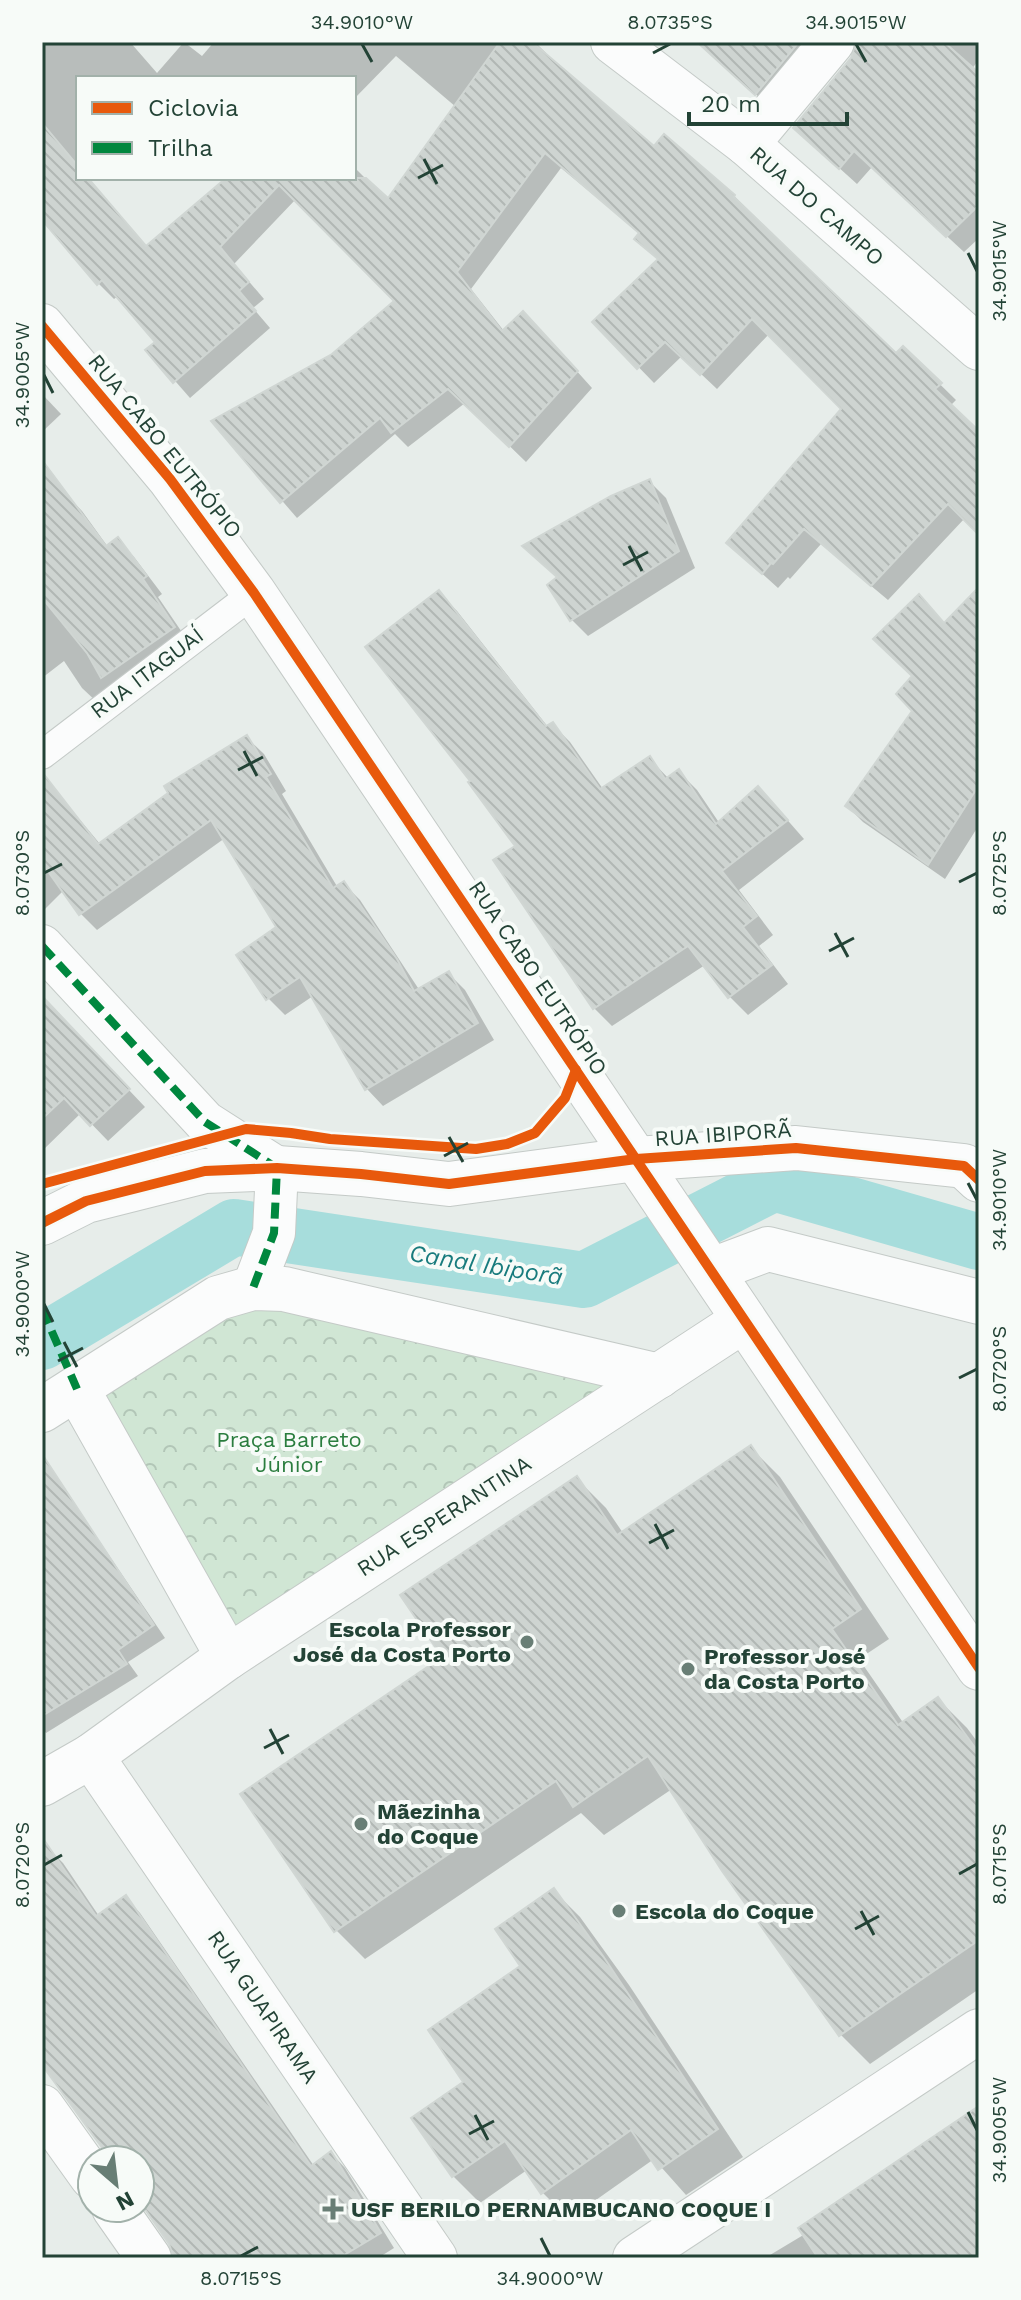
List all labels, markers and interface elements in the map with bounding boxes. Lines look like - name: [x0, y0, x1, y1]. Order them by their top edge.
- text: 34.9010°W: [311, 10, 413, 34]
- text: 8.0735°S: [627, 10, 713, 34]
- text: 34.9015°W: [805, 10, 907, 34]
- legend: [76, 76, 356, 180]
- scale bar: [689, 76, 847, 126]
- text: 20 m: [701, 90, 761, 118]
- text: Ciclovia: [148, 94, 238, 122]
- text: Trilha: [148, 134, 213, 162]
- street label: RUA DO CAMPO: [745, 141, 889, 271]
- text: 34.9015°W: [987, 220, 1011, 322]
- text: 34.9005°W: [10, 322, 34, 428]
- street label: RUA CABO EUTRÓPIO: [83, 349, 247, 543]
- street label: RUA ITAGUAÍ: [86, 622, 208, 724]
- text: 8.0730°S: [10, 830, 34, 916]
- text: 8.0725°S: [987, 830, 1011, 916]
- street label: RUA CABO EUTRÓPIO: [464, 876, 612, 1080]
- street label: RUA IBIPORÃ: [654, 1117, 792, 1151]
- text: 34.9010°W: [987, 1149, 1011, 1251]
- water label: Canal Ibiporã: [407, 1239, 565, 1291]
- text: 34.9000°W: [10, 1250, 34, 1358]
- text: 8.0720°S: [987, 1326, 1011, 1412]
- park label: Praça Barreto Júnior: [216, 1427, 362, 1477]
- street label: RUA ESPERANTINA: [352, 1450, 536, 1582]
- place label: Escola Professor José da Costa Porto: [293, 1617, 512, 1667]
- marker: Escola Professor José da Costa Porto: [518, 1633, 536, 1651]
- place label: Professor José da Costa Porto: [704, 1644, 866, 1694]
- marker: Professor José da Costa Porto: [679, 1660, 697, 1678]
- place label: Mãezinha do Coque: [377, 1799, 480, 1849]
- marker: Mãezinha do Coque: [352, 1815, 370, 1833]
- text: 8.0720°S: [10, 1822, 34, 1908]
- text: 8.0715°S: [987, 1823, 1011, 1905]
- place label: Escola do Coque: [635, 1899, 814, 1924]
- marker: Escola do Coque: [610, 1902, 628, 1920]
- street label: RUA GUAPIRAMA: [203, 1926, 323, 2088]
- text: 34.9005°W: [987, 2077, 1011, 2183]
- north arrow: [76, 2144, 156, 2224]
- text: N: [112, 2186, 138, 2216]
- place label: USF BERILO PERNAMBUCANO COQUE I: [351, 2197, 771, 2222]
- marker: USF BERILO PERNAMBUCANO COQUE I: [322, 2198, 344, 2220]
- text: 8.0715°S: [200, 2266, 282, 2290]
- text: 34.9000°W: [496, 2266, 604, 2290]

